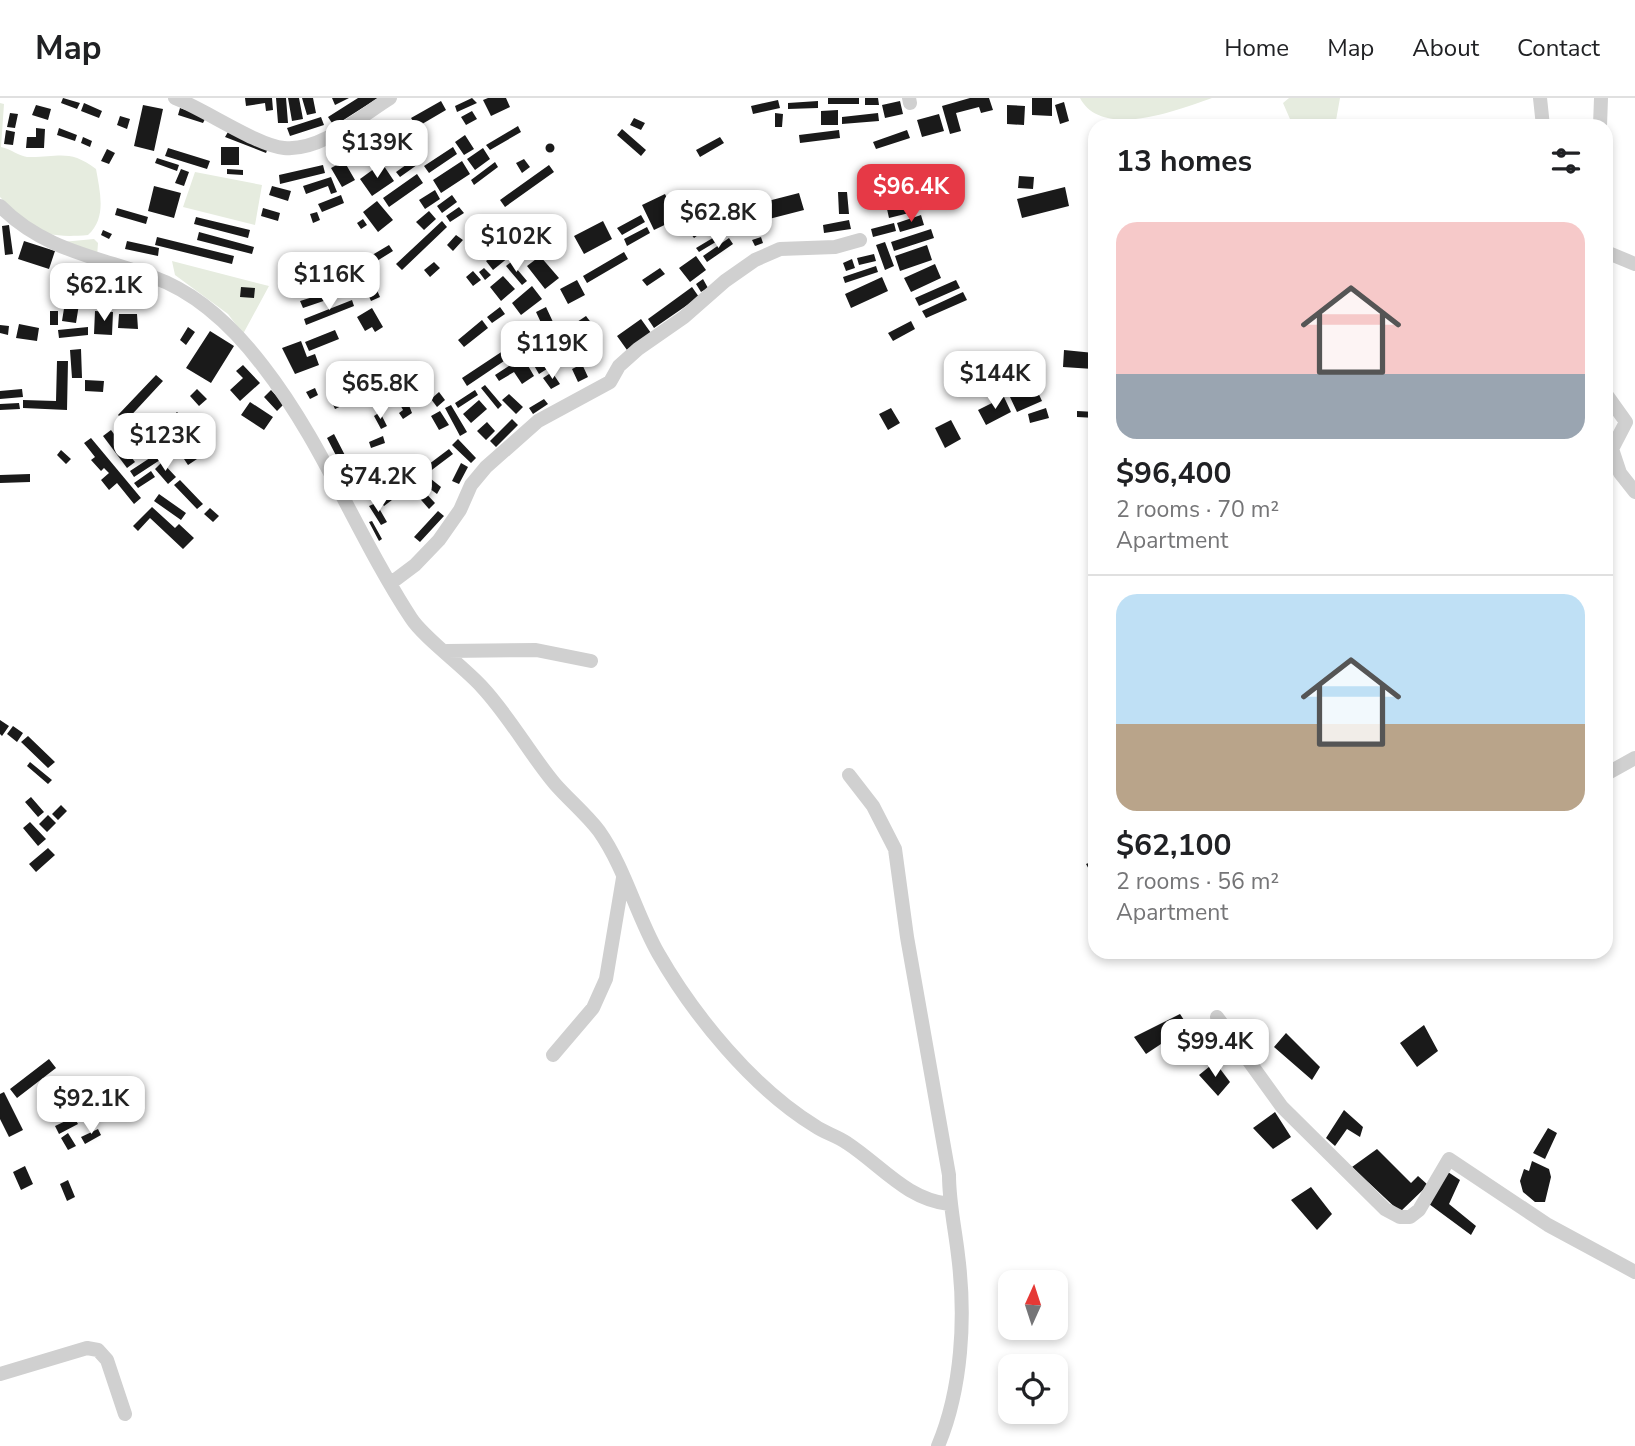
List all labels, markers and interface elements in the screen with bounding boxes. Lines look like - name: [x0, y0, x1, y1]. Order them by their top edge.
- text: Map: [35, 26, 102, 71]
- text: Home: [1224, 32, 1289, 64]
- text: Map: [1327, 32, 1374, 64]
- text: About: [1412, 32, 1479, 64]
- text: Contact: [1517, 32, 1600, 64]
- pin: $139K: [328, 120, 426, 180]
- text: $139K: [342, 127, 412, 158]
- text: 13 homes: [1116, 141, 1252, 182]
- icon: filters: [1547, 142, 1585, 180]
- pin: $96.4K: [854, 164, 968, 224]
- text: $96.4K: [873, 171, 949, 202]
- pin: $62.8K: [661, 190, 775, 250]
- text: $62.8K: [680, 197, 756, 228]
- pin: $102K: [467, 214, 565, 274]
- text: $102K: [481, 221, 551, 252]
- pin: $116K: [280, 252, 378, 312]
- text: $116K: [294, 259, 364, 290]
- pin: $62.1K: [47, 264, 161, 323]
- icon: home: [1288, 267, 1414, 393]
- text: $62.1K: [66, 270, 142, 301]
- pin: $119K: [503, 322, 601, 381]
- text: $119K: [517, 328, 587, 359]
- pin: $144K: [946, 352, 1044, 411]
- text: $144K: [960, 358, 1030, 389]
- pin: $65.8K: [323, 362, 437, 421]
- text: $65.8K: [342, 368, 418, 399]
- pin: $123K: [116, 414, 214, 473]
- text: $123K: [130, 420, 200, 451]
- text: $96,400: [1116, 453, 1231, 494]
- pin: $74.2K: [321, 454, 435, 514]
- text: $74.2K: [340, 461, 416, 492]
- text: 2 rooms · 70 m²: [1116, 494, 1279, 525]
- text: Apartment: [1116, 525, 1228, 556]
- icon: home: [1288, 639, 1414, 765]
- text: $62,100: [1116, 825, 1231, 866]
- text: 2 rooms · 56 m²: [1116, 866, 1279, 897]
- text: Apartment: [1116, 897, 1228, 928]
- pin: $99.4K: [1158, 1020, 1272, 1079]
- text: $99.4K: [1177, 1026, 1253, 1057]
- pin: $92.1K: [34, 1076, 148, 1136]
- text: $92.1K: [53, 1083, 129, 1114]
- north arrow: [998, 1270, 1068, 1340]
- map controls: [998, 1270, 1068, 1424]
- button: locate: [998, 1354, 1068, 1424]

